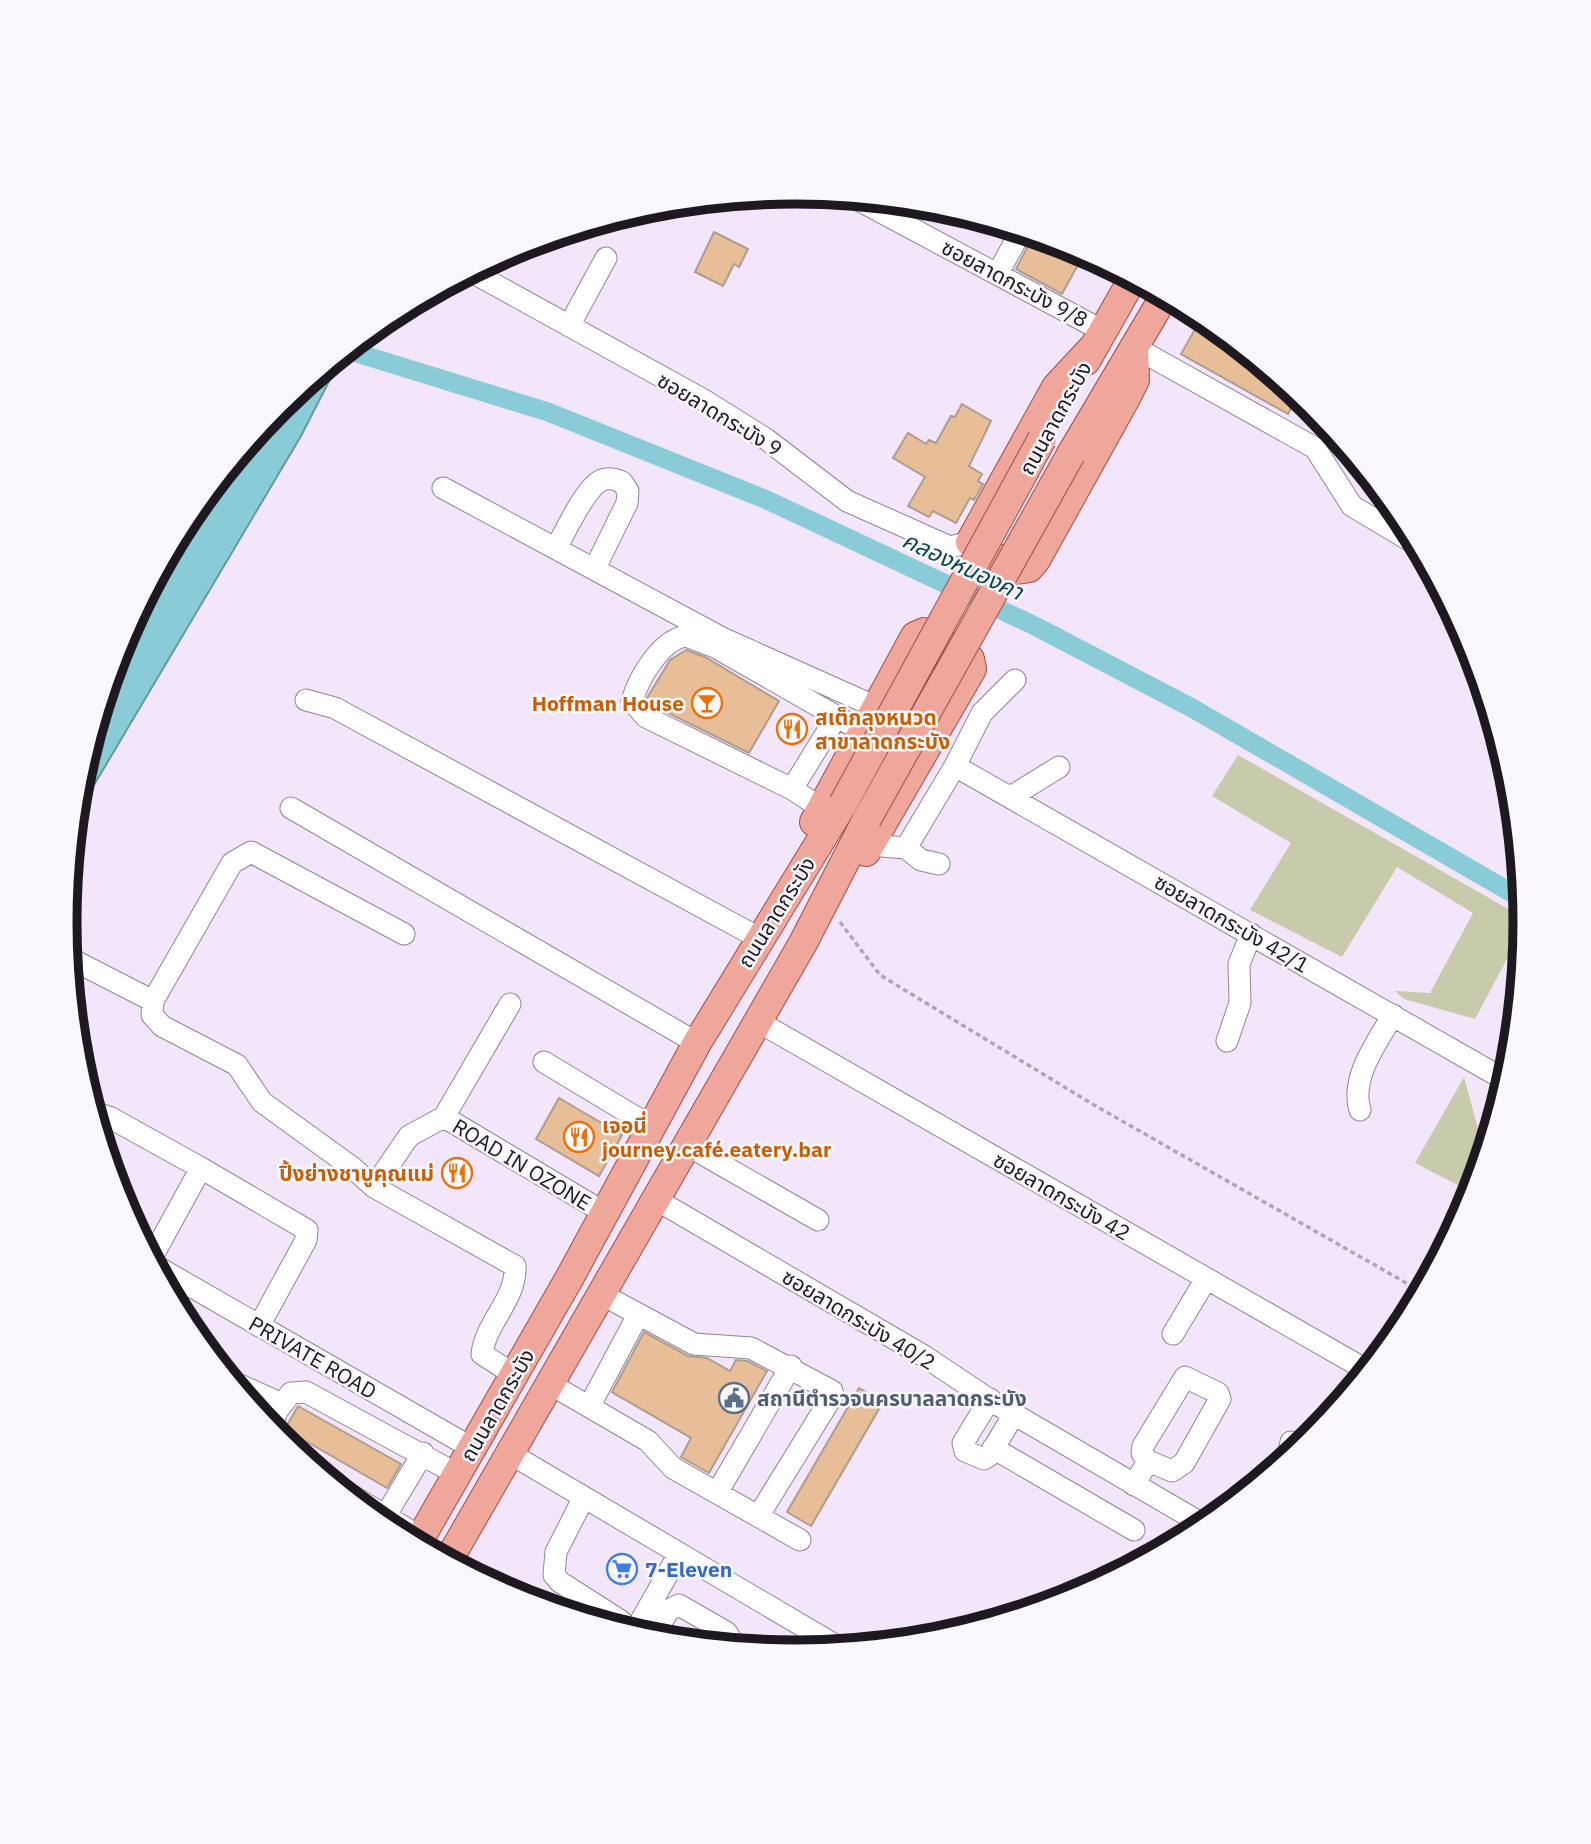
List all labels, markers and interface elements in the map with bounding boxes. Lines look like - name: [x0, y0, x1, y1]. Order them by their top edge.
- street label: ซอยลาดกระบัง 9/8: [937, 233, 1093, 333]
- street label: ถนนลาดกระบัง: [1012, 356, 1098, 480]
- street label: ซอยลาดกระบัง 9: [652, 366, 788, 462]
- water label: คลองหนองคา: [898, 524, 1029, 607]
- bar icon: Hoffman House: [690, 686, 724, 720]
- place label: Hoffman House: [532, 689, 684, 717]
- place label: สเต็กลุงหนวด สาขาลาดกระบัง: [815, 703, 950, 755]
- restaurant icon: สเต็กลุงหนวด สาขาลาดกระบัง: [775, 712, 809, 746]
- street label: ถนนลาดกระบัง: [731, 851, 821, 973]
- street label: ซอยลาดกระบัง 42/1: [1149, 867, 1315, 979]
- place label: เจอนี่ journey.café.eatery.bar: [601, 1111, 832, 1163]
- street label: ROAD IN OZONE: [448, 1112, 596, 1216]
- restaurant icon: เจอนี่ journey.café.eatery.bar: [562, 1120, 596, 1154]
- street label: ซอยลาดกระบัง 42: [988, 1145, 1136, 1247]
- restaurant icon: ปิ้งย่างชาบูคุณแม่: [440, 1156, 474, 1190]
- place label: ปิ้งย่างชาบูคุณแม่: [278, 1159, 434, 1187]
- street label: ซอยลาดกระบัง 40/2: [777, 1262, 941, 1376]
- street label: PRIVATE ROAD: [244, 1309, 382, 1405]
- street label: ถนนลาดกระบัง: [453, 1344, 541, 1466]
- public building icon: สถานีตำรวจนครบาลลาดกระบัง: [717, 1381, 751, 1415]
- place label: สถานีตำรวจนครบาลลาดกระบัง: [757, 1384, 1027, 1412]
- supermarket icon: 7-Eleven: [605, 1552, 639, 1586]
- place label: 7-Eleven: [645, 1555, 732, 1583]

